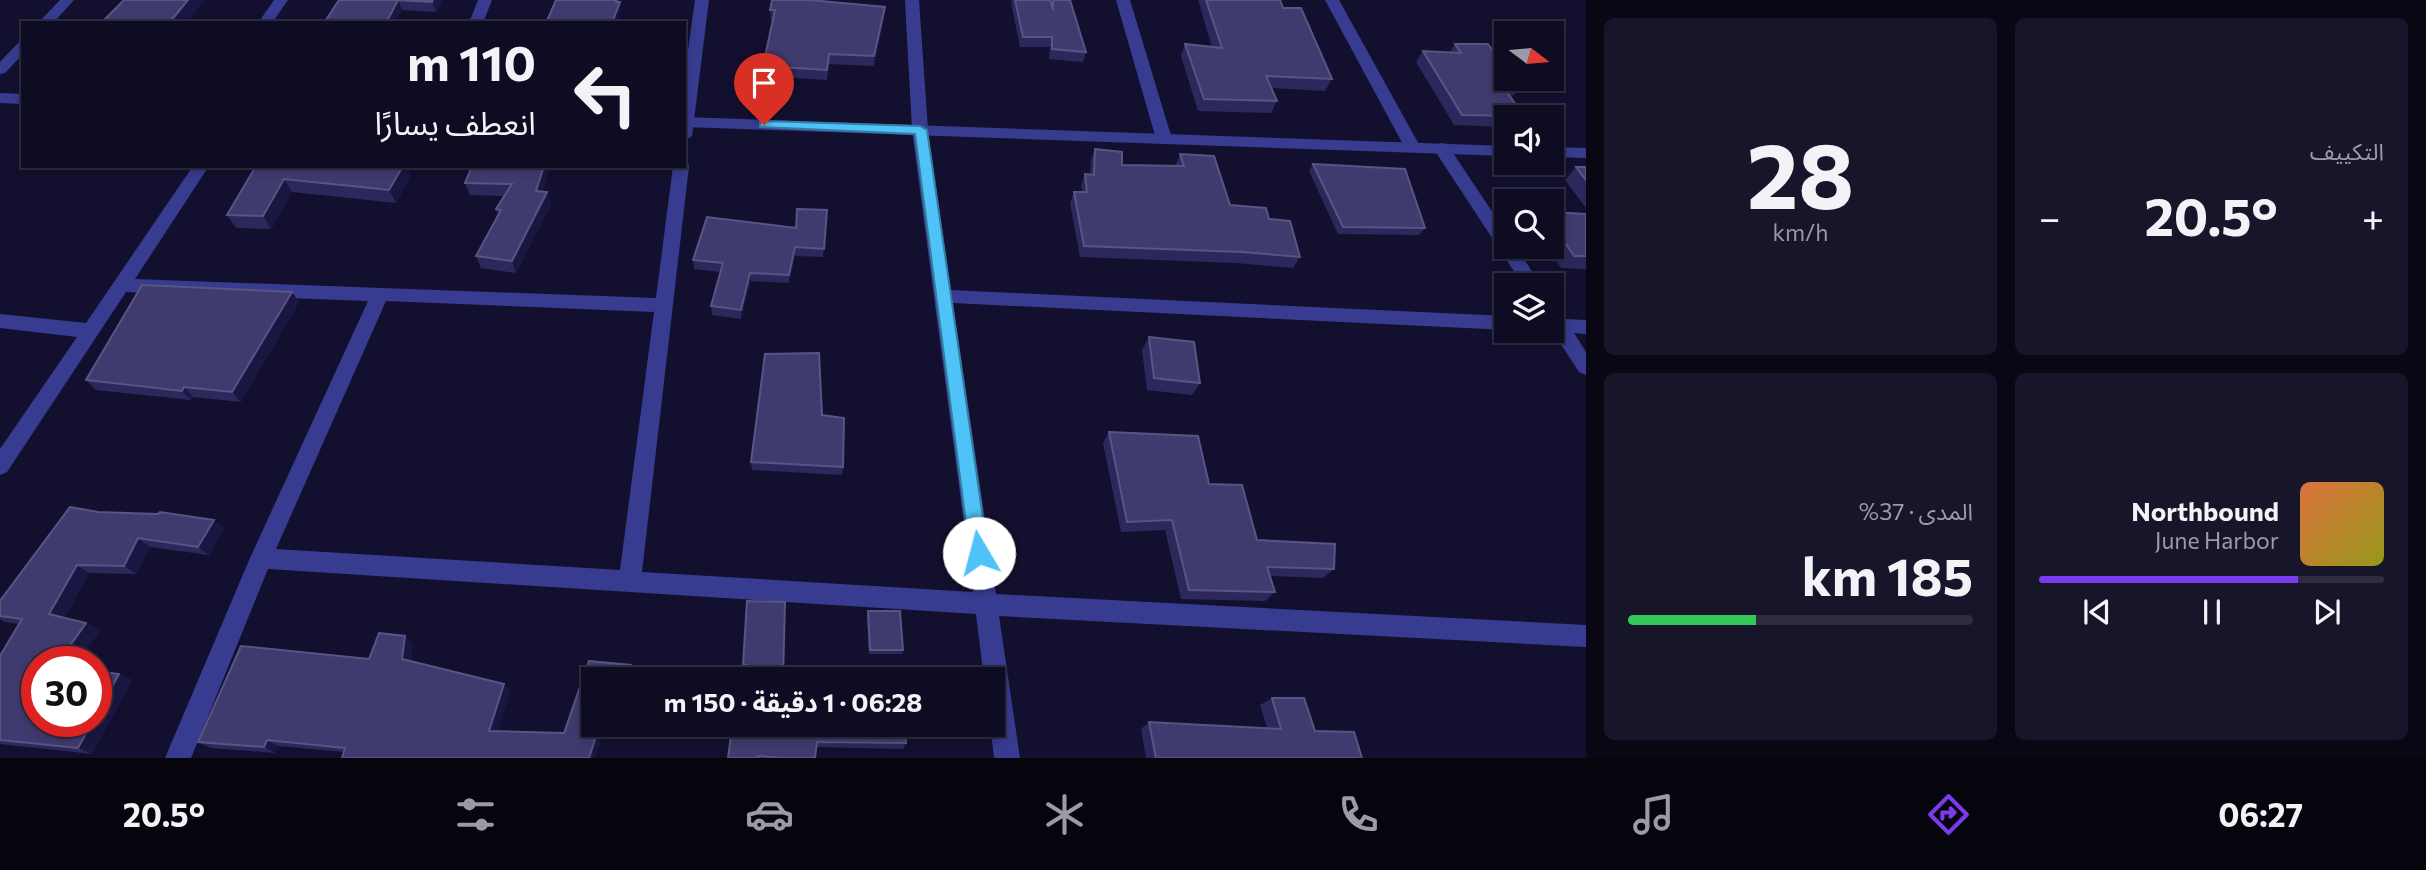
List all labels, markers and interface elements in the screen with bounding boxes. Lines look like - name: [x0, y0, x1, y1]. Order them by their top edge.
- north arrow: [1494, 21, 1564, 91]
- map controls: [1494, 21, 1564, 343]
- text: 110 m: [407, 31, 536, 91]
- icon: left: [560, 49, 651, 140]
- pin: [734, 53, 794, 125]
- icon: arrive: [745, 64, 783, 102]
- text: انعطف يسارًا: [374, 102, 536, 142]
- button: sound: [1494, 105, 1564, 175]
- text: 28: [1747, 116, 1854, 228]
- text: التكييف: [2310, 137, 2384, 165]
- text: 20.5°: [2144, 183, 2278, 247]
- button: search: [1494, 189, 1564, 259]
- text: −: [2039, 193, 2061, 240]
- text: +: [2362, 193, 2384, 240]
- text: km/h: [1773, 218, 1828, 246]
- button: layers: [1494, 273, 1564, 343]
- text: Northbound: [2131, 495, 2279, 526]
- text: المدى · 37%: [1859, 497, 1973, 525]
- position arrow: [942, 516, 1016, 590]
- text: June Harbor: [2155, 526, 2279, 554]
- text: 185 km: [1802, 543, 1973, 607]
- icon: previous: [2078, 593, 2116, 631]
- icon: pause: [2193, 593, 2231, 631]
- icon: next: [2308, 593, 2346, 631]
- speed limit sign: 30: [21, 646, 112, 737]
- text: 06:28 · 1 دقيقة · 150 m: [664, 686, 922, 717]
- icon: filters: [451, 790, 500, 839]
- icon: car: [745, 790, 794, 839]
- icon: climate: [1040, 790, 1089, 839]
- icon: phone: [1334, 790, 1383, 839]
- icon: music: [1629, 790, 1678, 839]
- icon: directions: [1924, 790, 1973, 839]
- text: 20.5°: [123, 794, 205, 834]
- text: 06:27: [2218, 794, 2303, 834]

